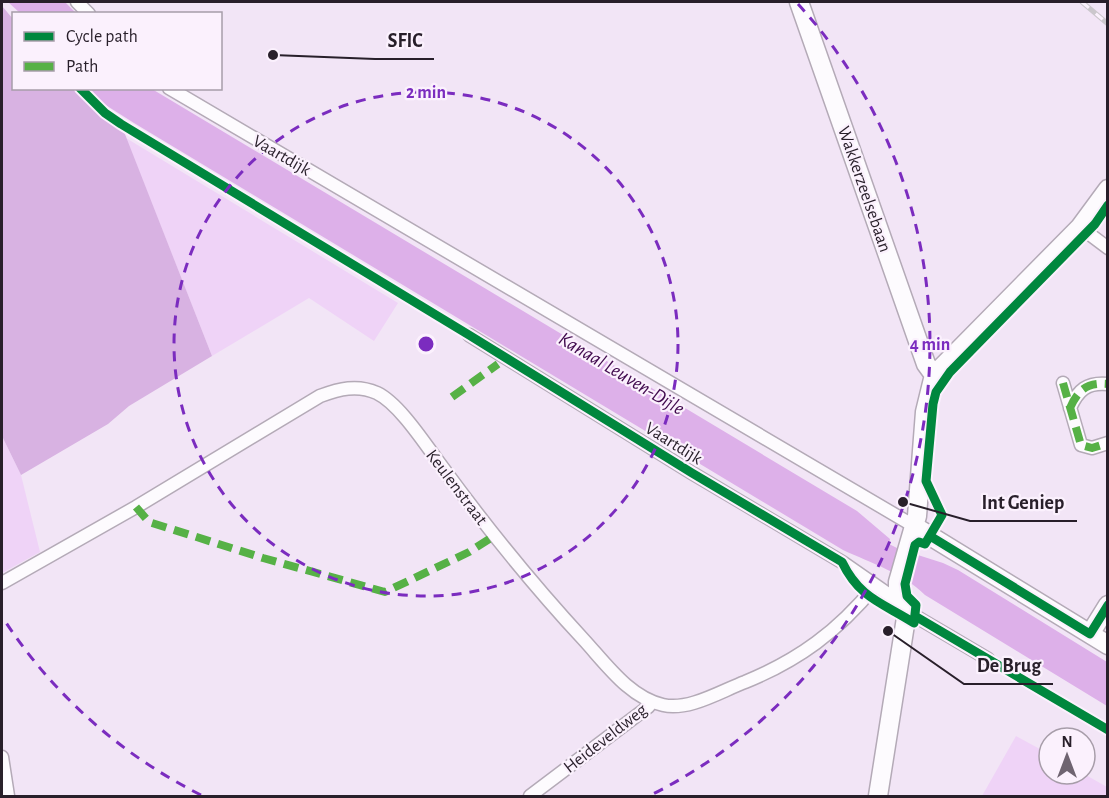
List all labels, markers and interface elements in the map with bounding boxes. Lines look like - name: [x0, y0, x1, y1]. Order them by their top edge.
- legend: [12, 12, 222, 90]
- callout: SFIC: [375, 21, 434, 59]
- text: Cycle path: [66, 28, 138, 46]
- text: SFIC: [387, 31, 423, 51]
- text: Path: [66, 58, 98, 76]
- text: 2 min: [406, 84, 446, 102]
- street label: Wakkerzeelsebaan: [834, 124, 894, 255]
- street label: Vaartdijk: [249, 132, 314, 180]
- water label: Kanaal Leuven-Dijle: [555, 329, 688, 419]
- centre of rings: [416, 334, 436, 354]
- text: 4 min: [910, 336, 950, 354]
- street label: Vaartdijk: [642, 419, 706, 469]
- street label: Keulenstraat: [422, 447, 490, 529]
- callout: Int Geniep: [970, 483, 1077, 521]
- text: Int Geniep: [982, 493, 1064, 513]
- callout: De Brug: [964, 646, 1053, 684]
- text: De Brug: [977, 656, 1042, 676]
- street label: Heideveldweg: [561, 701, 651, 777]
- north arrow: [1037, 726, 1097, 786]
- text: N: [1061, 734, 1073, 750]

